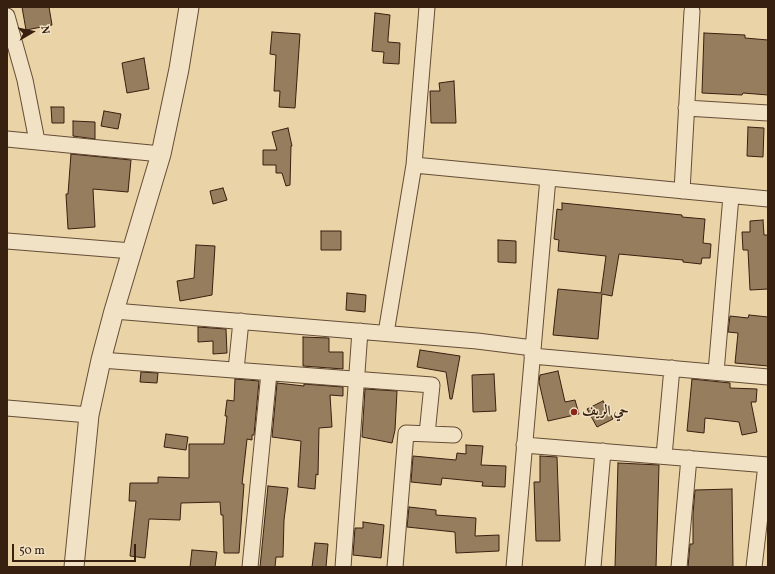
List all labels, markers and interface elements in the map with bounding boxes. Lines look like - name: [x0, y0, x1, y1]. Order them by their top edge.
- north arrow: [12, 12, 52, 52]
- text: N: [36, 25, 52, 35]
- place label: حي الريف: [582, 404, 629, 420]
- marker: حي الريف: [569, 407, 579, 417]
- scale bar: [14, 536, 138, 562]
- text: 50 m: [19, 543, 45, 559]

